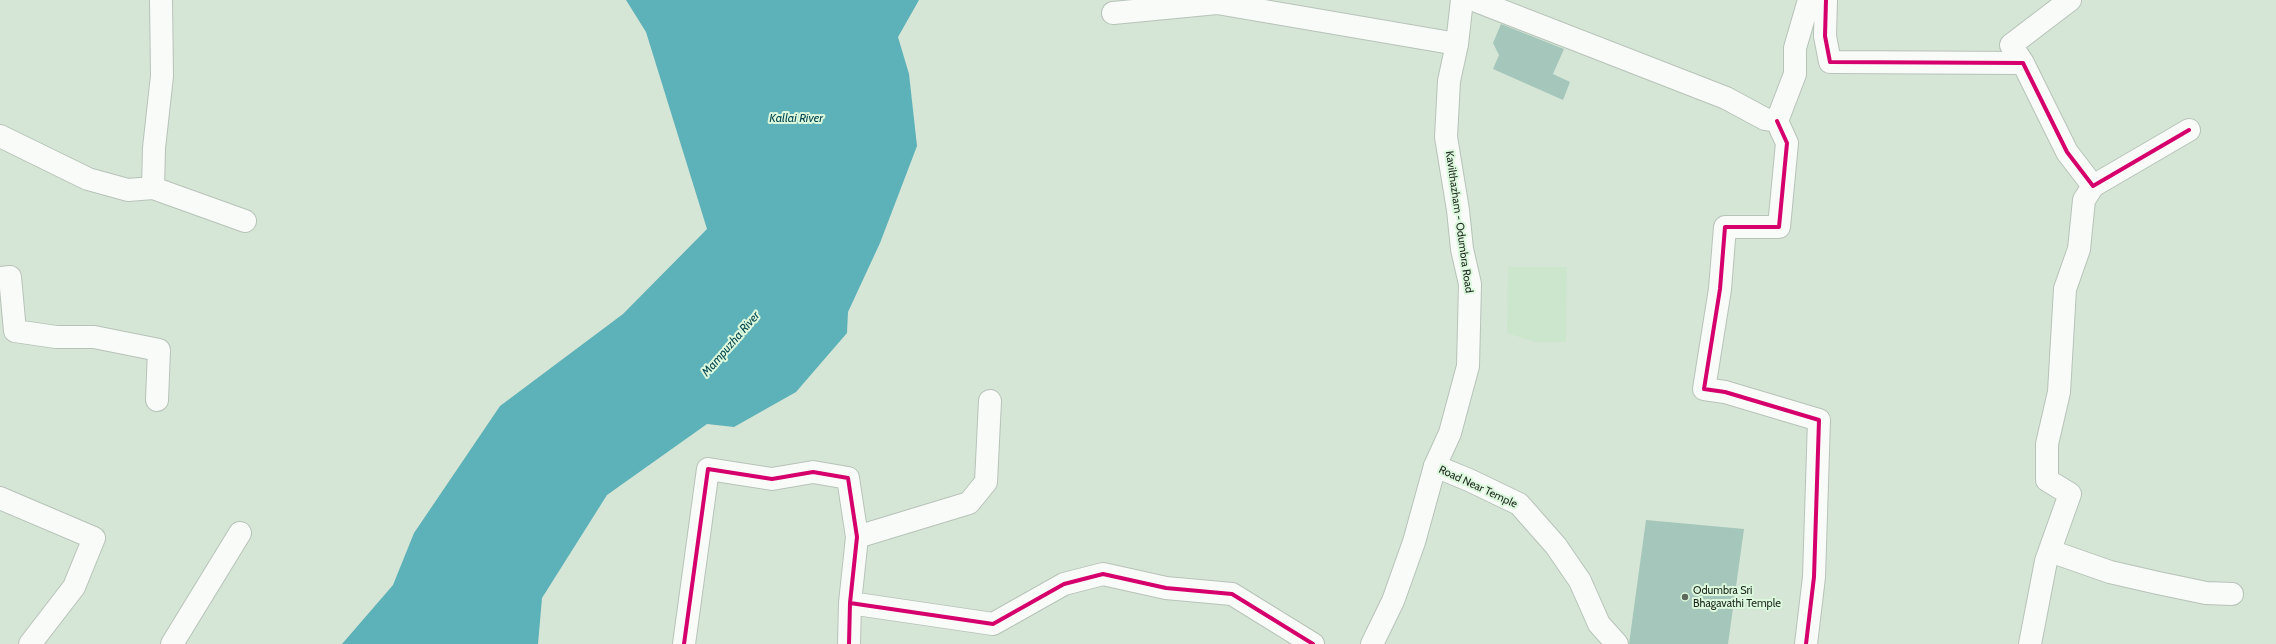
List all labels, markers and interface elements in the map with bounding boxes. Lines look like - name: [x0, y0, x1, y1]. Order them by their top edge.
- water label: Kallai River: [769, 111, 823, 125]
- street label: Kavilthazham - Odumbra Road: [1442, 150, 1476, 294]
- water label: Mampuzha River: [699, 309, 763, 379]
- street label: Road Near Temple: [1437, 463, 1519, 511]
- place label: Odumbra Sri Bhagavathi Temple: [1693, 584, 1781, 610]
- marker: Odumbra Sri Bhagavathi Temple: [1680, 592, 1690, 602]

